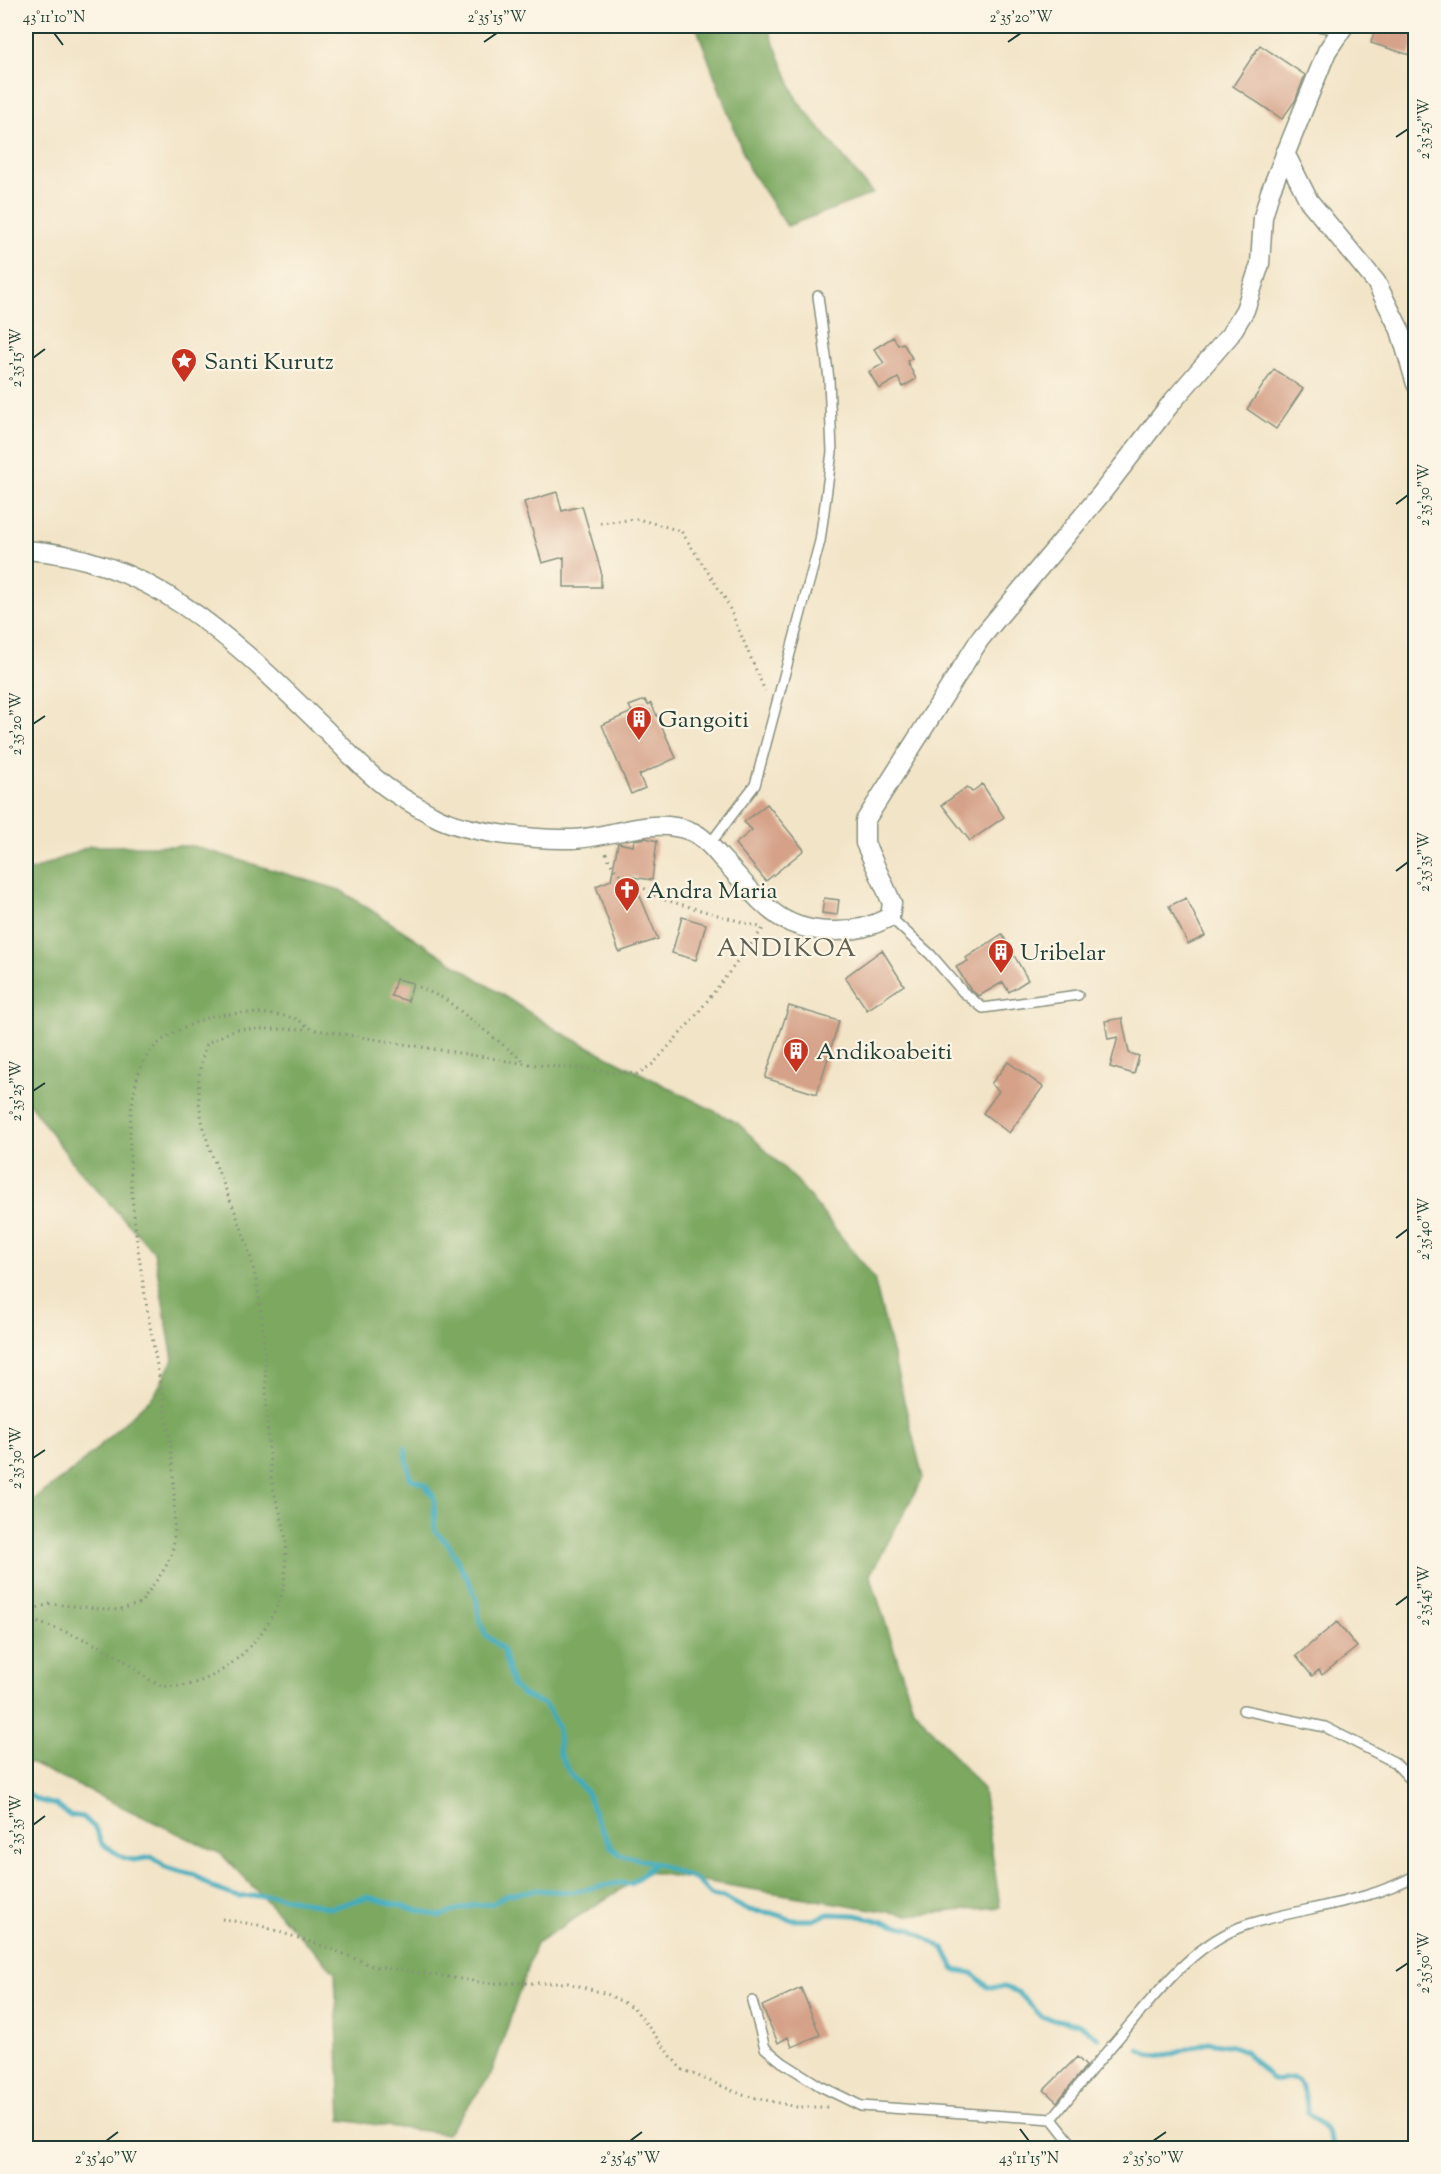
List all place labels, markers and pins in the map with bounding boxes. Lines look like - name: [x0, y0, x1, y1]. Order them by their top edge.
- place icon: Santi Kurutz: [169, 346, 199, 384]
- place label: Santi Kurutz: [204, 346, 334, 380]
- building icon: Gangoiti: [624, 704, 654, 742]
- place label: Gangoiti: [658, 704, 749, 738]
- church icon: Andra Maria: [612, 875, 642, 913]
- place label: Andra Maria: [646, 875, 778, 909]
- building icon: Uribelar: [986, 937, 1016, 975]
- place label: Uribelar: [1020, 937, 1106, 971]
- building icon: Andikoabeiti: [781, 1036, 811, 1074]
- place label: Andikoabeiti: [816, 1036, 953, 1070]

